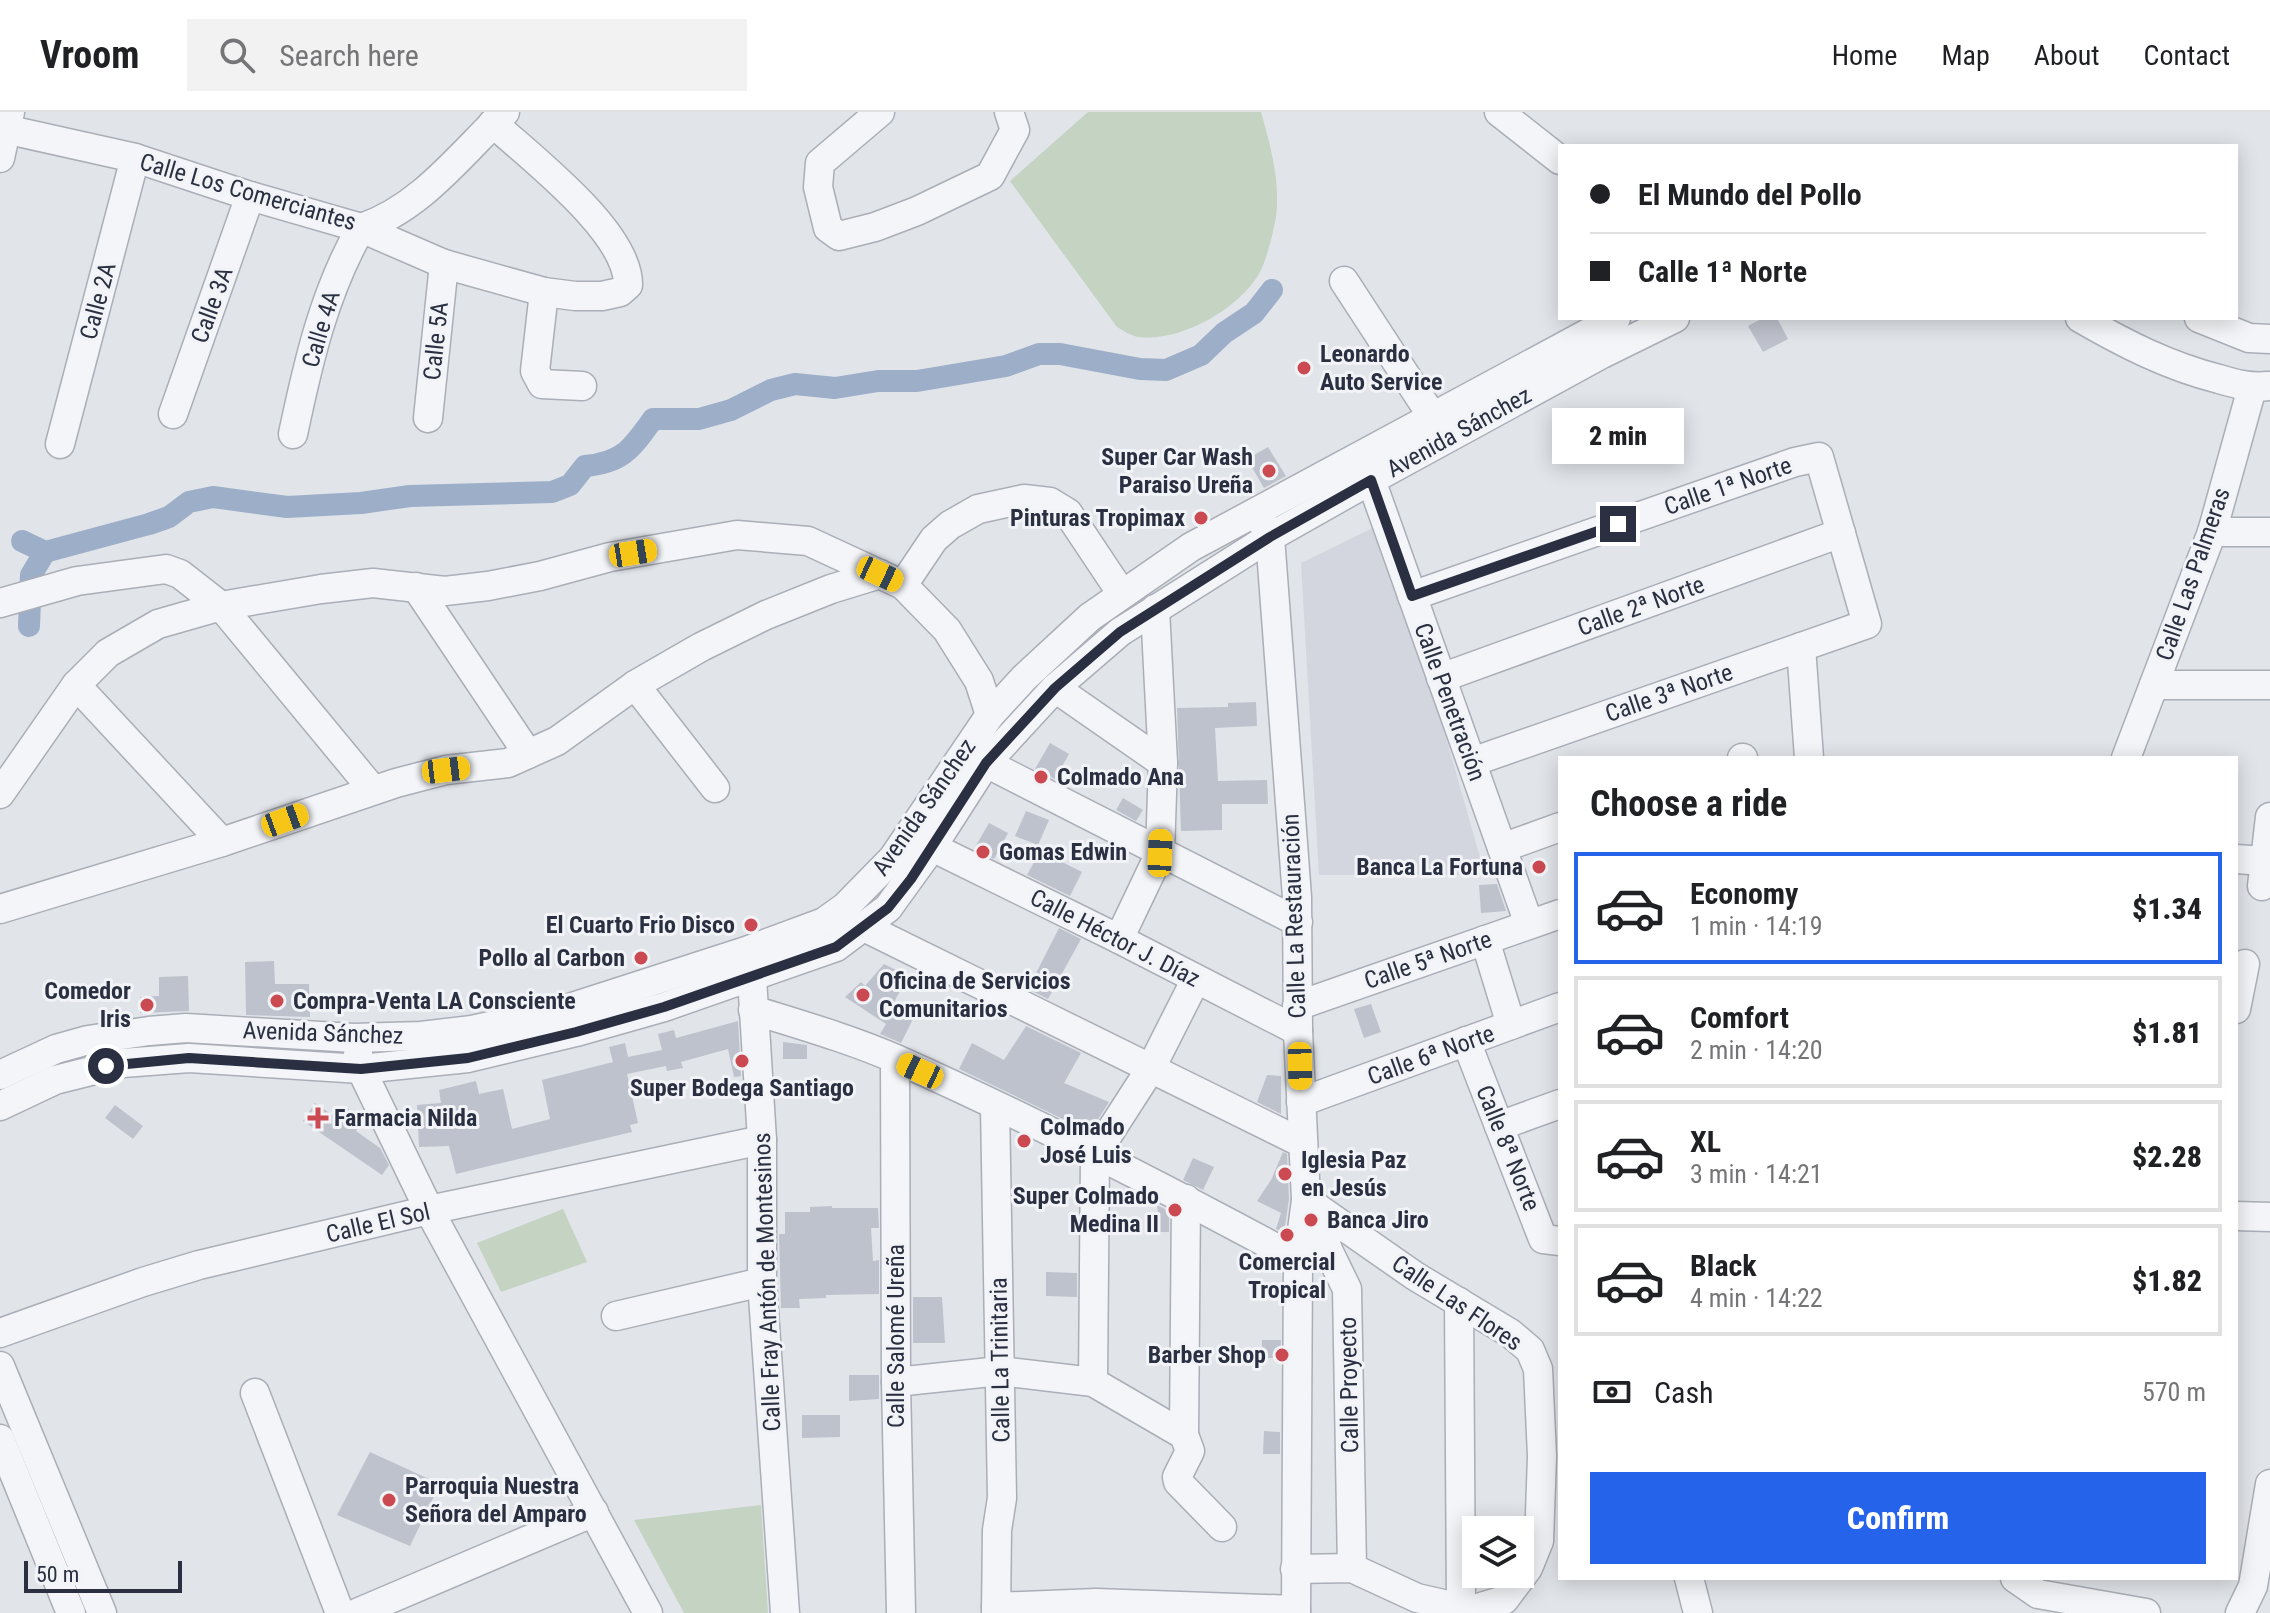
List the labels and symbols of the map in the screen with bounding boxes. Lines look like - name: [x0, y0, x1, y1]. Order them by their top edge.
- street label: Calle Los Comerciantes: [137, 148, 359, 236]
- street label: Calle 2A: [74, 259, 122, 343]
- street label: Calle 3A: [185, 263, 239, 347]
- street label: Calle 4A: [296, 287, 346, 371]
- street label: Calle 5A: [418, 300, 454, 382]
- place label: Leonardo Auto Service: [1320, 340, 1442, 396]
- marker: Leonardo Auto Service: [1295, 359, 1313, 377]
- street label: Avenida Sánchez: [1382, 381, 1536, 483]
- callout: 2 min: [1552, 408, 1684, 464]
- place label: Super Car Wash Paraiso Ureña: [1101, 443, 1253, 499]
- street label: Calle 1ª Norte: [1661, 451, 1795, 521]
- marker: Super Car Wash Paraiso Ureña: [1260, 462, 1278, 480]
- street label: Calle Las Palmeras: [2150, 484, 2236, 664]
- place label: Pinturas Tropimax: [1010, 504, 1185, 532]
- route end: [1600, 506, 1636, 542]
- marker: Pinturas Tropimax: [1192, 509, 1210, 527]
- car: [607, 537, 659, 569]
- car: [853, 553, 907, 595]
- street label: Calle 2ª Norte: [1574, 570, 1708, 642]
- street label: Calle Penetración: [1408, 619, 1492, 785]
- street label: Calle 3ª Norte: [1602, 658, 1736, 728]
- street label: Avenida Sánchez: [866, 733, 982, 881]
- car: [421, 755, 471, 785]
- place label: Colmado Ana: [1057, 763, 1184, 791]
- marker: Colmado Ana: [1032, 768, 1050, 786]
- car: [258, 801, 312, 839]
- street label: Calle La Restauración: [1276, 813, 1312, 1019]
- car: [1147, 829, 1173, 877]
- place label: Gomas Edwin: [999, 838, 1127, 866]
- marker: Gomas Edwin: [974, 843, 992, 861]
- place label: Banca La Fortuna: [1356, 853, 1523, 881]
- marker: Banca La Fortuna: [1530, 858, 1548, 876]
- street label: Calle Héctor J. Díaz: [1025, 883, 1205, 993]
- place label: El Cuarto Frio Disco: [546, 911, 735, 939]
- marker: El Cuarto Frio Disco: [742, 916, 760, 934]
- street label: Calle 5ª Norte: [1361, 925, 1495, 995]
- place label: Pollo al Carbon: [479, 944, 625, 972]
- marker: Pollo al Carbon: [632, 949, 650, 967]
- place label: Oficina de Servicios Comunitarios: [879, 967, 1071, 1023]
- place label: Comedor Iris: [44, 977, 131, 1033]
- marker: Oficina de Servicios Comunitarios: [854, 986, 872, 1004]
- place label: Compra-Venta LA Consciente: [293, 987, 576, 1015]
- marker: Compra-Venta LA Consciente: [268, 992, 286, 1010]
- marker: Comedor Iris: [138, 996, 156, 1014]
- street label: Avenida Sánchez: [242, 1016, 404, 1050]
- street label: Calle 6ª Norte: [1364, 1019, 1498, 1091]
- car: [1288, 1042, 1312, 1090]
- route start: [88, 1048, 124, 1084]
- car: [893, 1050, 947, 1092]
- marker: Super Bodega Santiago: [733, 1052, 751, 1070]
- place label: Super Bodega Santiago: [630, 1074, 854, 1102]
- street label: Calle 8ª Norte: [1470, 1081, 1546, 1215]
- place label: Farmacia Nilda: [334, 1104, 477, 1132]
- marker: Farmacia Nilda: [309, 1109, 327, 1127]
- place label: Colmado José Luis: [1040, 1113, 1132, 1169]
- street label: Calle Fray Antón de Montesinos: [748, 1132, 786, 1432]
- marker: Colmado José Luis: [1015, 1132, 1033, 1150]
- place label: Iglesia Paz en Jesús: [1301, 1146, 1407, 1202]
- marker: Iglesia Paz en Jesús: [1276, 1165, 1294, 1183]
- place label: Super Colmado Medina II: [1013, 1182, 1159, 1238]
- street label: Calle El Sol: [323, 1197, 433, 1249]
- marker: Super Colmado Medina II: [1166, 1201, 1184, 1219]
- place label: Banca Jiro: [1327, 1206, 1429, 1234]
- marker: Banca Jiro: [1302, 1211, 1320, 1229]
- marker: Comercial Tropical: [1278, 1226, 1296, 1244]
- street label: Calle Salomé Ureña: [882, 1244, 910, 1428]
- place label: Comercial Tropical: [1238, 1248, 1336, 1304]
- street label: Calle Las Flores: [1387, 1249, 1527, 1357]
- street label: Calle La Trinitaria: [985, 1277, 1015, 1443]
- street label: Calle Proyecto: [1334, 1317, 1364, 1453]
- place label: Barber Shop: [1148, 1341, 1266, 1369]
- marker: Barber Shop: [1273, 1346, 1291, 1364]
- place label: Parroquia Nuestra Señora del Amparo: [405, 1472, 587, 1528]
- marker: Parroquia Nuestra Señora del Amparo: [380, 1491, 398, 1509]
- scale bar: [24, 1557, 182, 1593]

